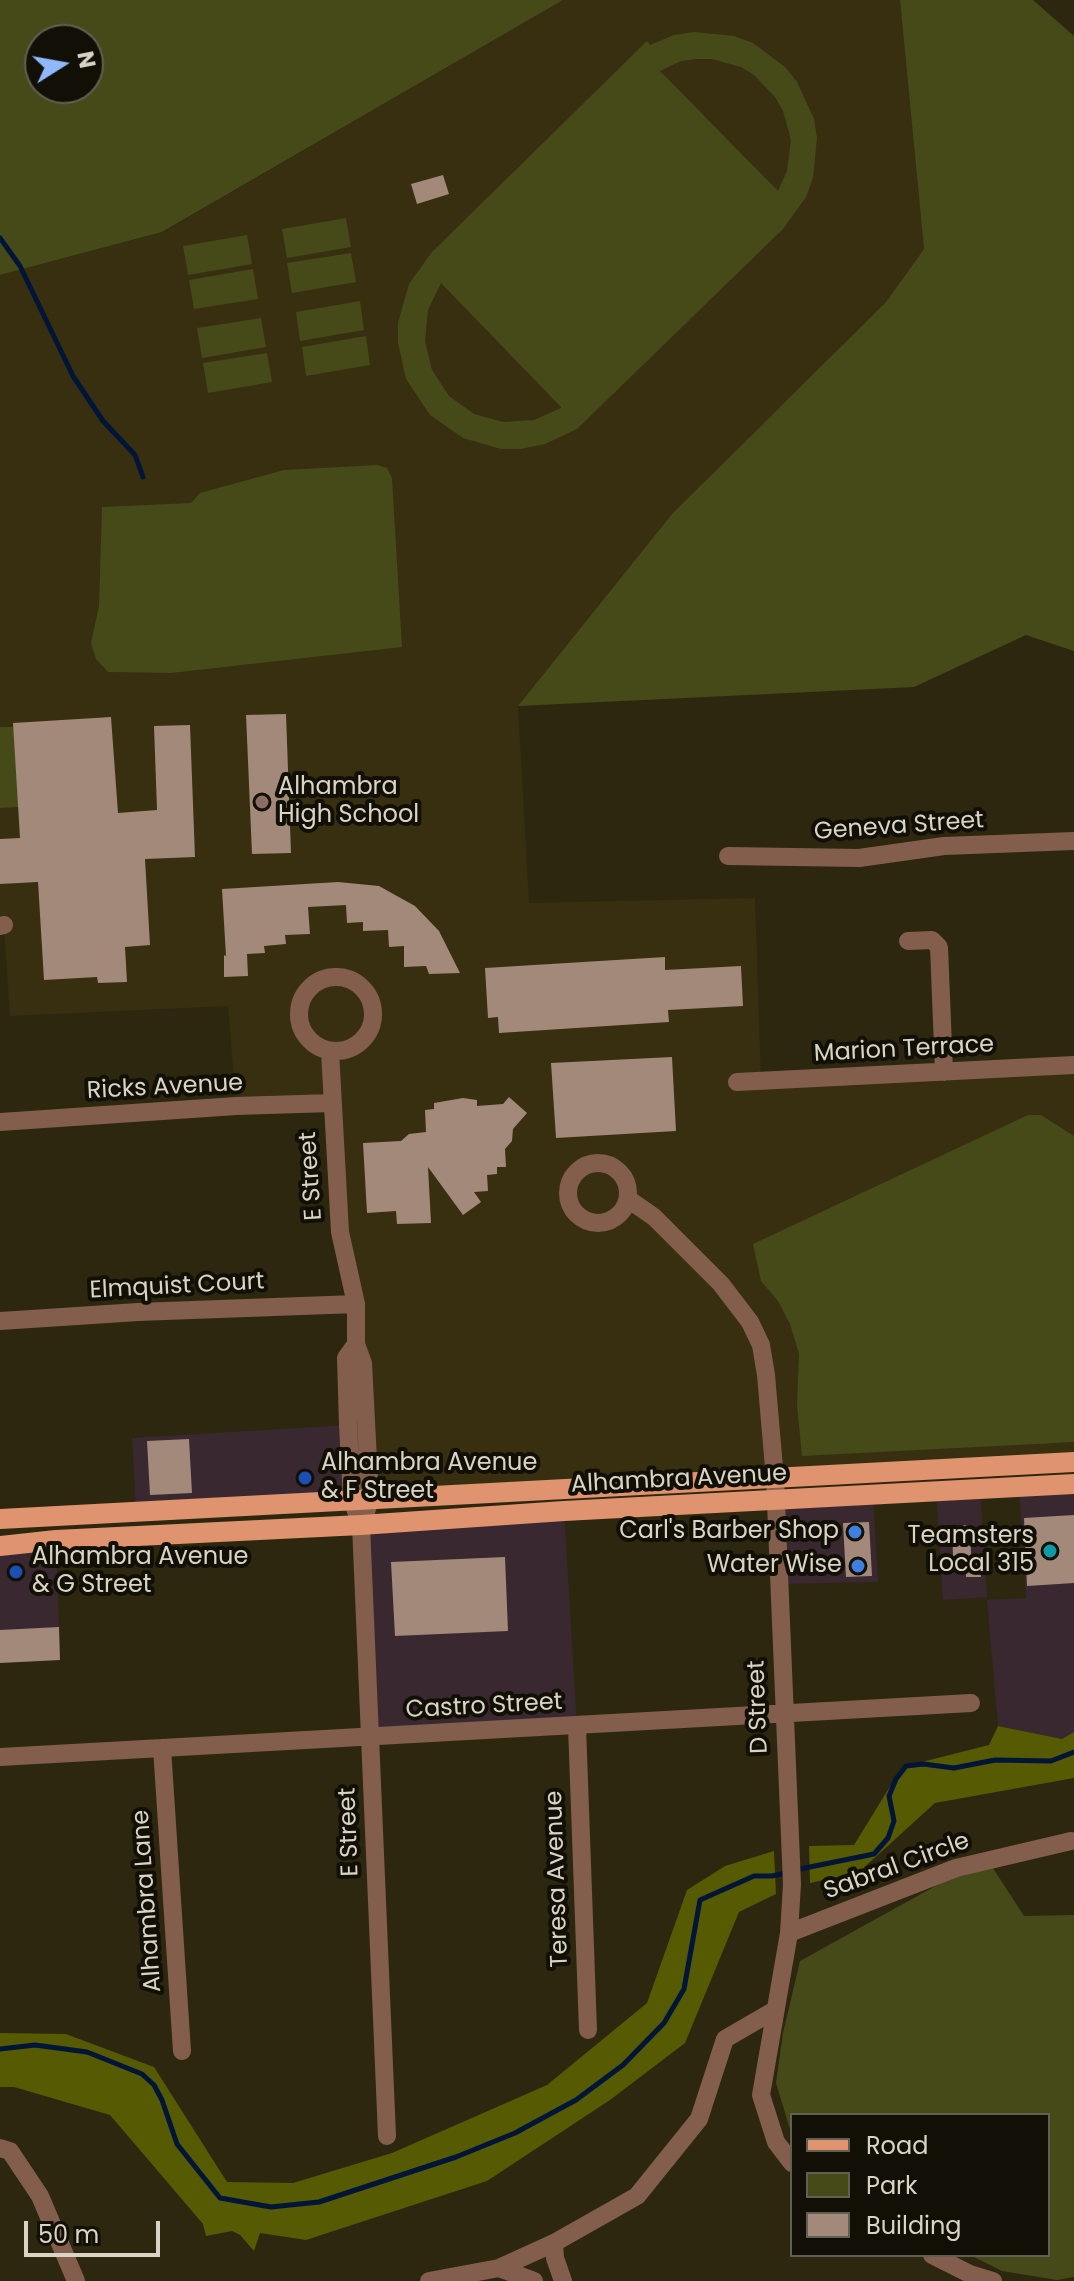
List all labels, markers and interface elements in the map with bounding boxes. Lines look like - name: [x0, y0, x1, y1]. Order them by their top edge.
- north arrow: [24, 24, 104, 104]
- text: N: [69, 49, 103, 71]
- place label: Alhambra High School: [278, 774, 419, 830]
- marker: Alhambra High School: [253, 793, 271, 811]
- street label: Geneva Street: [813, 807, 985, 847]
- street label: Marion Terrace: [813, 1031, 995, 1069]
- street label: Ricks Avenue: [86, 1070, 244, 1106]
- street label: E Street: [295, 1131, 329, 1221]
- street label: Elmquist Court: [89, 1268, 265, 1306]
- place label: Alhambra Avenue & F Street: [321, 1450, 537, 1506]
- street label: Alhambra Avenue: [570, 1460, 788, 1500]
- marker: Alhambra Avenue & F Street: [296, 1469, 314, 1487]
- place label: Carl's Barber Shop: [619, 1518, 839, 1546]
- marker: Carl's Barber Shop: [846, 1523, 864, 1541]
- place label: Teamsters Local 315: [908, 1523, 1034, 1579]
- marker: Teamsters Local 315: [1041, 1542, 1059, 1560]
- place label: Alhambra Avenue & G Street: [32, 1544, 248, 1600]
- place label: Water Wise: [707, 1552, 842, 1580]
- marker: Water Wise: [849, 1557, 867, 1575]
- marker: Alhambra Avenue & G Street: [7, 1563, 25, 1581]
- street label: D Street: [743, 1660, 775, 1754]
- street label: Castro Street: [405, 1689, 563, 1725]
- street label: E Street: [334, 1787, 366, 1877]
- street label: Teresa Avenue: [541, 1790, 575, 1968]
- street label: Alhambra Lane: [127, 1809, 169, 1993]
- street label: Sabral Circle: [820, 1827, 974, 1907]
- legend: [790, 2113, 1050, 2257]
- text: Road: [866, 2129, 928, 2162]
- text: Park: [866, 2169, 917, 2202]
- scale bar: [28, 2205, 164, 2255]
- text: Building: [866, 2209, 962, 2242]
- text: 50 m: [38, 2218, 99, 2251]

